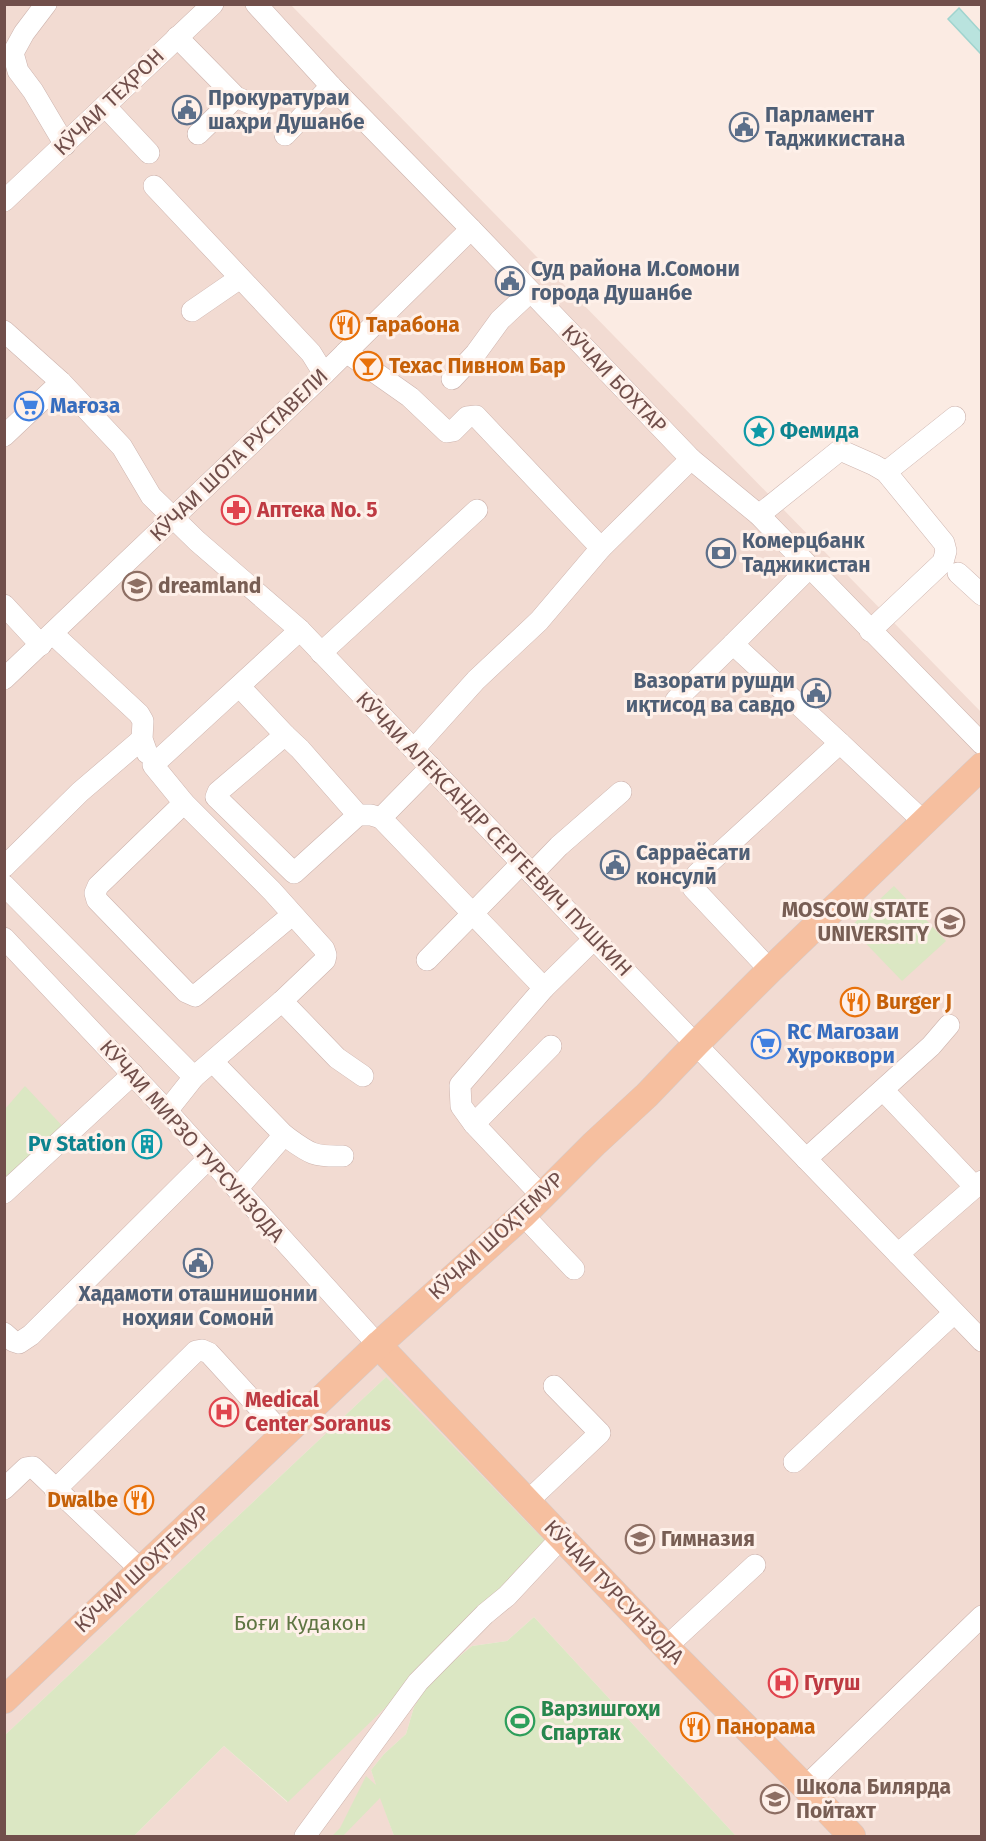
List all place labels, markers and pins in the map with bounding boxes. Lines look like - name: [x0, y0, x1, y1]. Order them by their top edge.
- place label: Прокуратураи шаҳри Душанбе: [208, 85, 365, 135]
- public building icon: Прокуратураи шаҳри Душанбе: [171, 94, 203, 126]
- place label: Парламент Таджикистана: [765, 102, 905, 152]
- public building icon: Парламент Таджикистана: [728, 111, 760, 143]
- place label: Суд района И.Сомони города Душанбе: [531, 256, 740, 306]
- public building icon: Суд района И.Сомони города Душанбе: [494, 265, 526, 297]
- restaurant icon: Тарабона: [329, 309, 361, 341]
- place label: Тарабона: [366, 312, 460, 338]
- bar icon: Техас Пивном Бар: [352, 350, 384, 382]
- place label: Техас Пивном Бар: [389, 353, 566, 379]
- supermarket icon: Мағоза: [13, 390, 45, 422]
- place label: Мағоза: [50, 393, 120, 419]
- place icon: Фемида: [743, 415, 775, 447]
- place label: Фемида: [780, 418, 859, 444]
- pharmacy icon: Аптека No. 5: [220, 494, 252, 526]
- place label: Аптека No. 5: [256, 497, 378, 523]
- place label: Комерцбанк Таджикистан: [742, 528, 871, 578]
- bank icon: Комерцбанк Таджикистан: [705, 537, 737, 569]
- school or university icon: dreamland: [121, 570, 153, 602]
- place label: dreamland: [158, 573, 261, 599]
- place label: Вазорати рушди иқтисод ва савдо: [626, 668, 795, 718]
- public building icon: Вазорати рушди иқтисод ва савдо: [800, 677, 832, 709]
- place label: Сарраёсати консулӣ: [636, 840, 751, 890]
- public building icon: Сарраёсати консулӣ: [599, 849, 631, 881]
- place label: MOSCOW STATE UNIVERSITY: [782, 897, 930, 947]
- school or university icon: MOSCOW STATE UNIVERSITY: [934, 906, 966, 938]
- restaurant icon: Burger J: [839, 986, 871, 1018]
- place label: Burger J: [876, 989, 952, 1015]
- place label: RC Магозаи Хуроквори: [786, 1019, 899, 1069]
- supermarket icon: RC Магозаи Хуроквори: [750, 1028, 782, 1060]
- building icon: Pv Station: [131, 1128, 163, 1160]
- place label: Pv Station: [28, 1131, 126, 1157]
- public building icon: Хадамоти оташнишонии ноҳияи Сомонӣ: [182, 1247, 214, 1279]
- place label: Хадамоти оташнишонии ноҳияи Сомонӣ: [77, 1281, 318, 1331]
- place label: Medical Center Soranus: [245, 1387, 391, 1437]
- hospital icon: Medical Center Soranus: [208, 1396, 240, 1428]
- restaurant icon: Dwalbe: [123, 1484, 155, 1516]
- place label: Dwalbe: [47, 1487, 118, 1513]
- school or university icon: Гимназия: [624, 1523, 656, 1555]
- place label: Гимназия: [661, 1526, 755, 1552]
- hospital icon: Гугуш: [767, 1667, 799, 1699]
- place label: Гугуш: [804, 1670, 860, 1696]
- place label: Варзишгоҳи Спартак: [541, 1696, 661, 1746]
- sports icon: Варзишгоҳи Спартак: [504, 1705, 536, 1737]
- restaurant icon: Панорама: [679, 1711, 711, 1743]
- place label: Панорама: [716, 1714, 815, 1740]
- place label: Школа Билярда Пойтахт: [796, 1774, 951, 1824]
- school or university icon: Школа Билярда Пойтахт: [759, 1783, 791, 1815]

